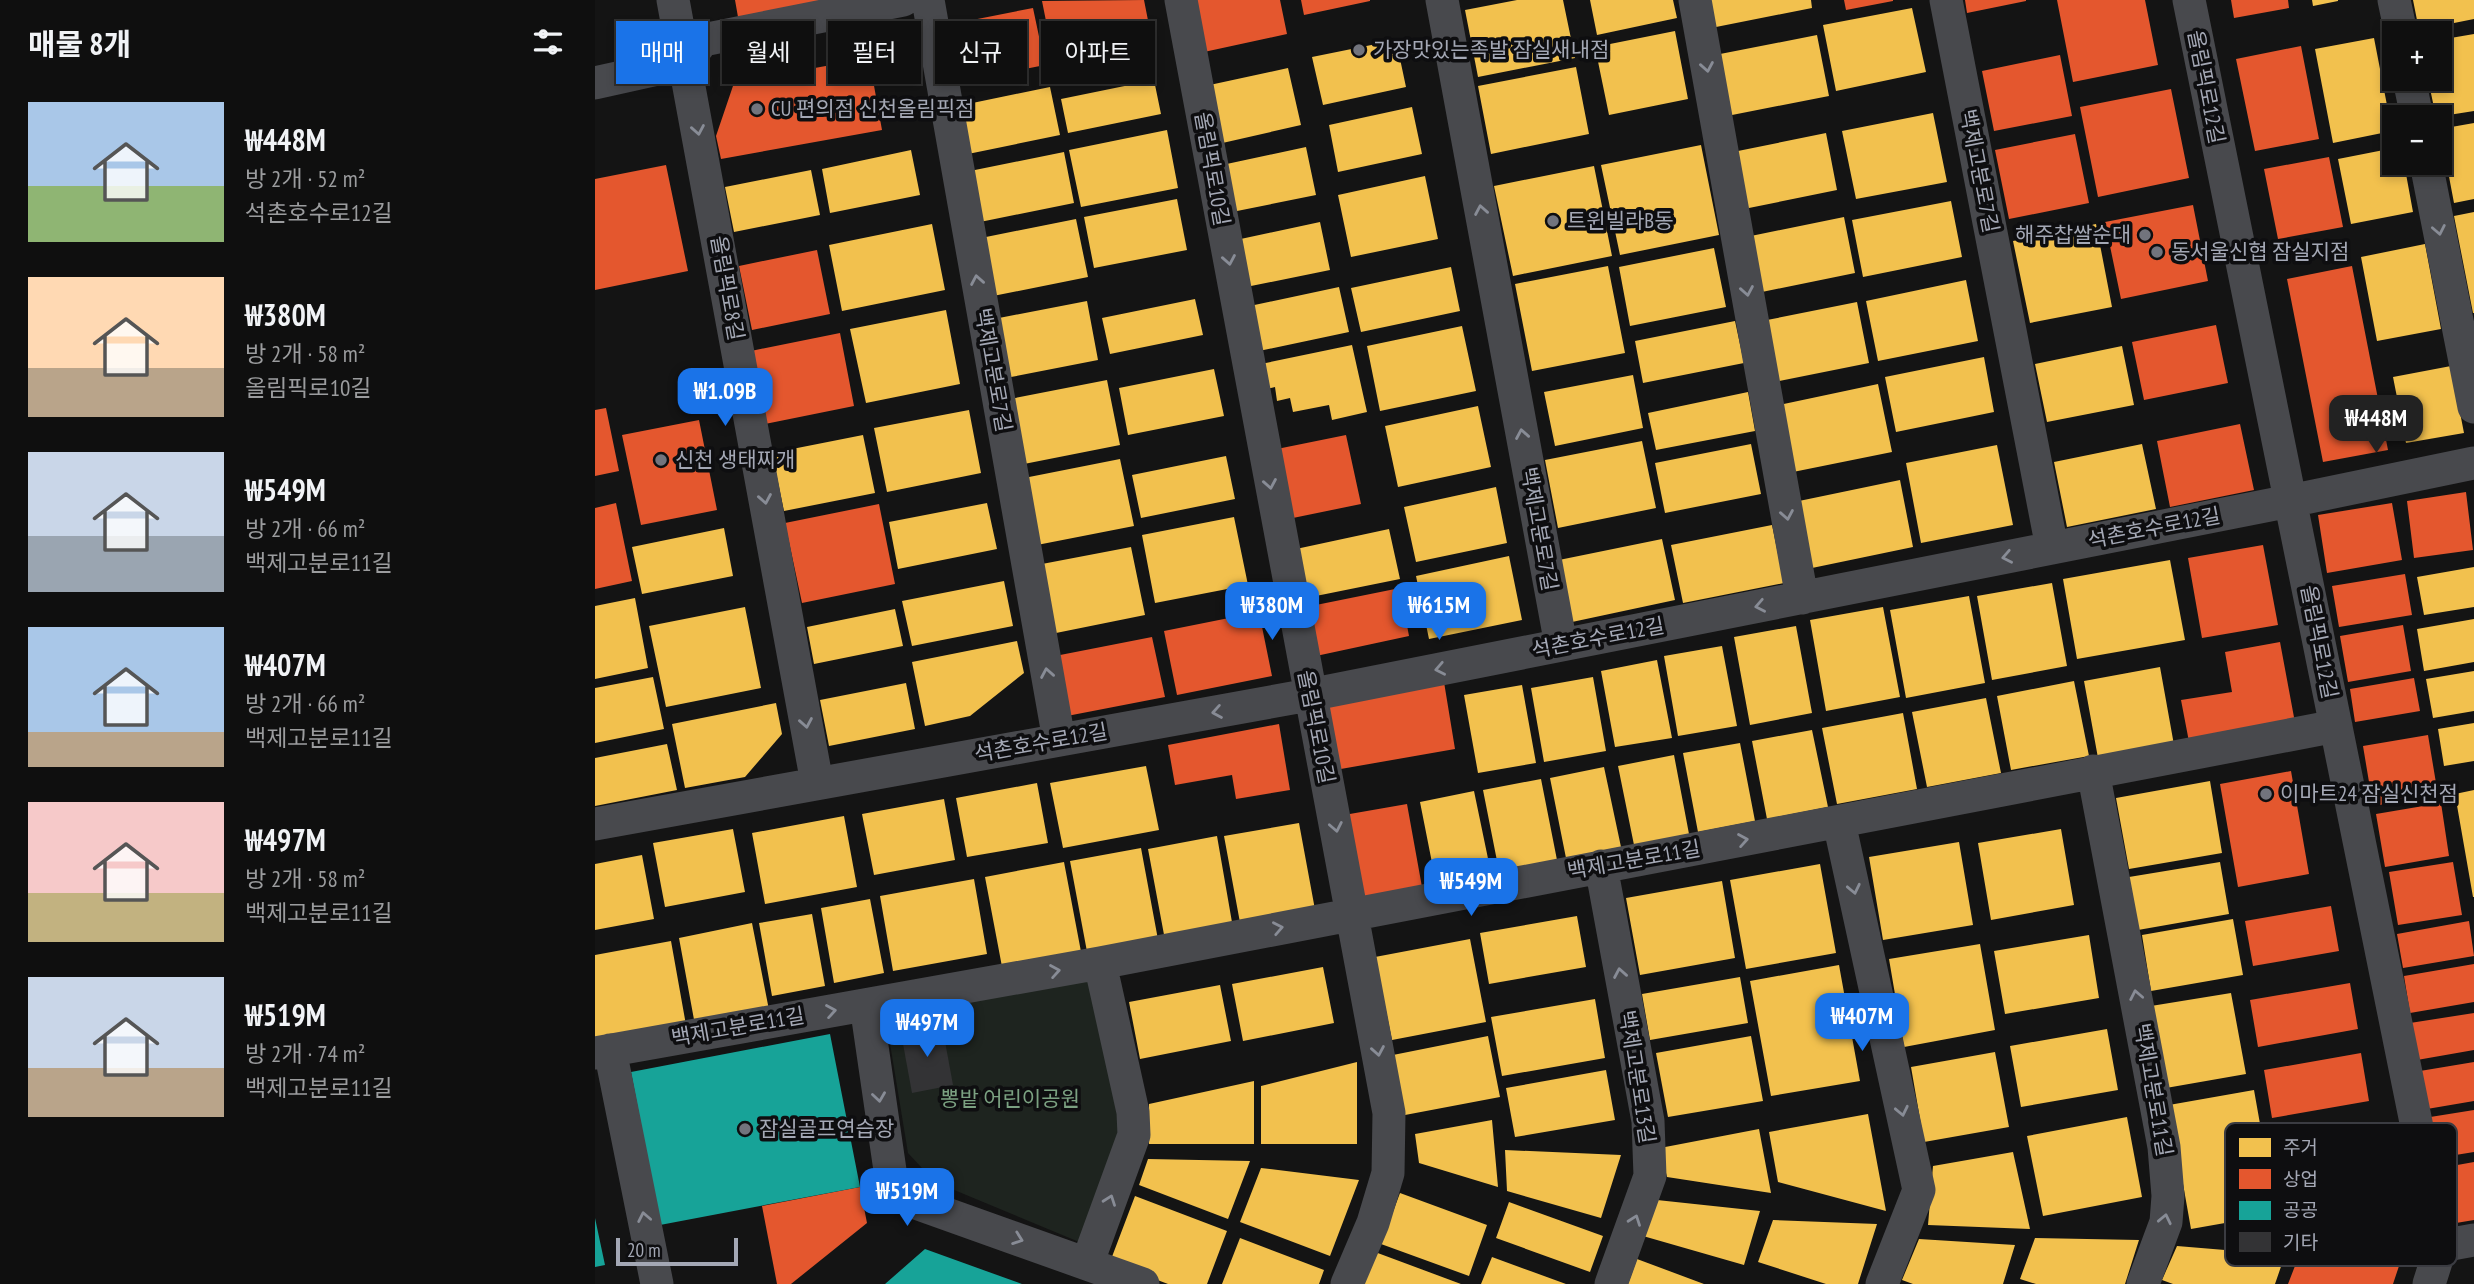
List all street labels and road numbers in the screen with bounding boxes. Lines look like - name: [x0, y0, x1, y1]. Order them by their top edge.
- street label: 올림픽로12길: [2182, 28, 2231, 146]
- street label: 백제고분로7길: [1954, 107, 2005, 235]
- street label: 올림픽로10길: [1189, 110, 1236, 228]
- street label: 올림픽로8길: [705, 233, 750, 342]
- street label: 백제고분로7길: [969, 306, 1018, 434]
- street label: 백제고분로7길: [1515, 465, 1564, 593]
- street label: 석촌호수로12길: [2085, 501, 2223, 554]
- street label: 올림픽로12길: [2295, 583, 2344, 701]
- street label: 석촌호수로12길: [1529, 611, 1667, 664]
- street label: 올림픽로10길: [1292, 668, 1341, 786]
- street label: 석촌호수로12길: [972, 718, 1110, 768]
- street label: 백제고분로11길: [1565, 835, 1703, 885]
- street label: 백제고분로11길: [669, 1002, 807, 1052]
- street label: 백제고분로13길: [1614, 1008, 1661, 1146]
- street label: 백제고분로11길: [2128, 1021, 2178, 1159]

